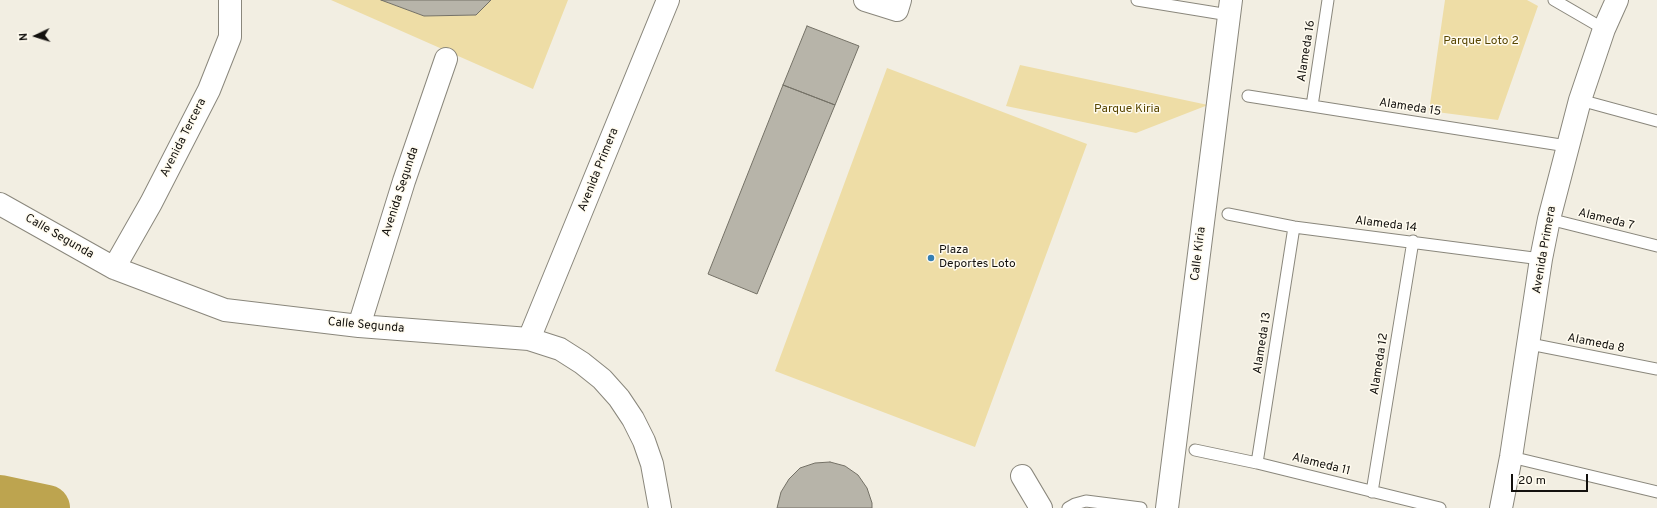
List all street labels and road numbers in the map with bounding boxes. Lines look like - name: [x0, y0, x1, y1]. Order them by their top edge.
- street label: Alameda 16: [1295, 19, 1319, 83]
- street label: Avenida Tercera: [158, 96, 210, 180]
- street label: Alameda 15: [1378, 96, 1442, 120]
- street label: Avenida Primera: [576, 126, 622, 214]
- street label: Avenida Segunda: [380, 145, 422, 239]
- street label: Avenida Primera: [1530, 205, 1560, 295]
- street label: Alameda 7: [1577, 206, 1635, 234]
- street label: Calle Segunda: [22, 212, 96, 262]
- street label: Alameda 14: [1354, 214, 1418, 236]
- street label: Calle Kiria: [1189, 226, 1209, 282]
- street label: Alameda 13: [1251, 311, 1275, 375]
- street label: Calle Segunda: [327, 315, 405, 337]
- street label: Alameda 8: [1566, 331, 1626, 357]
- street label: Alameda 12: [1368, 332, 1392, 396]
- street label: Alameda 11: [1290, 451, 1352, 479]

